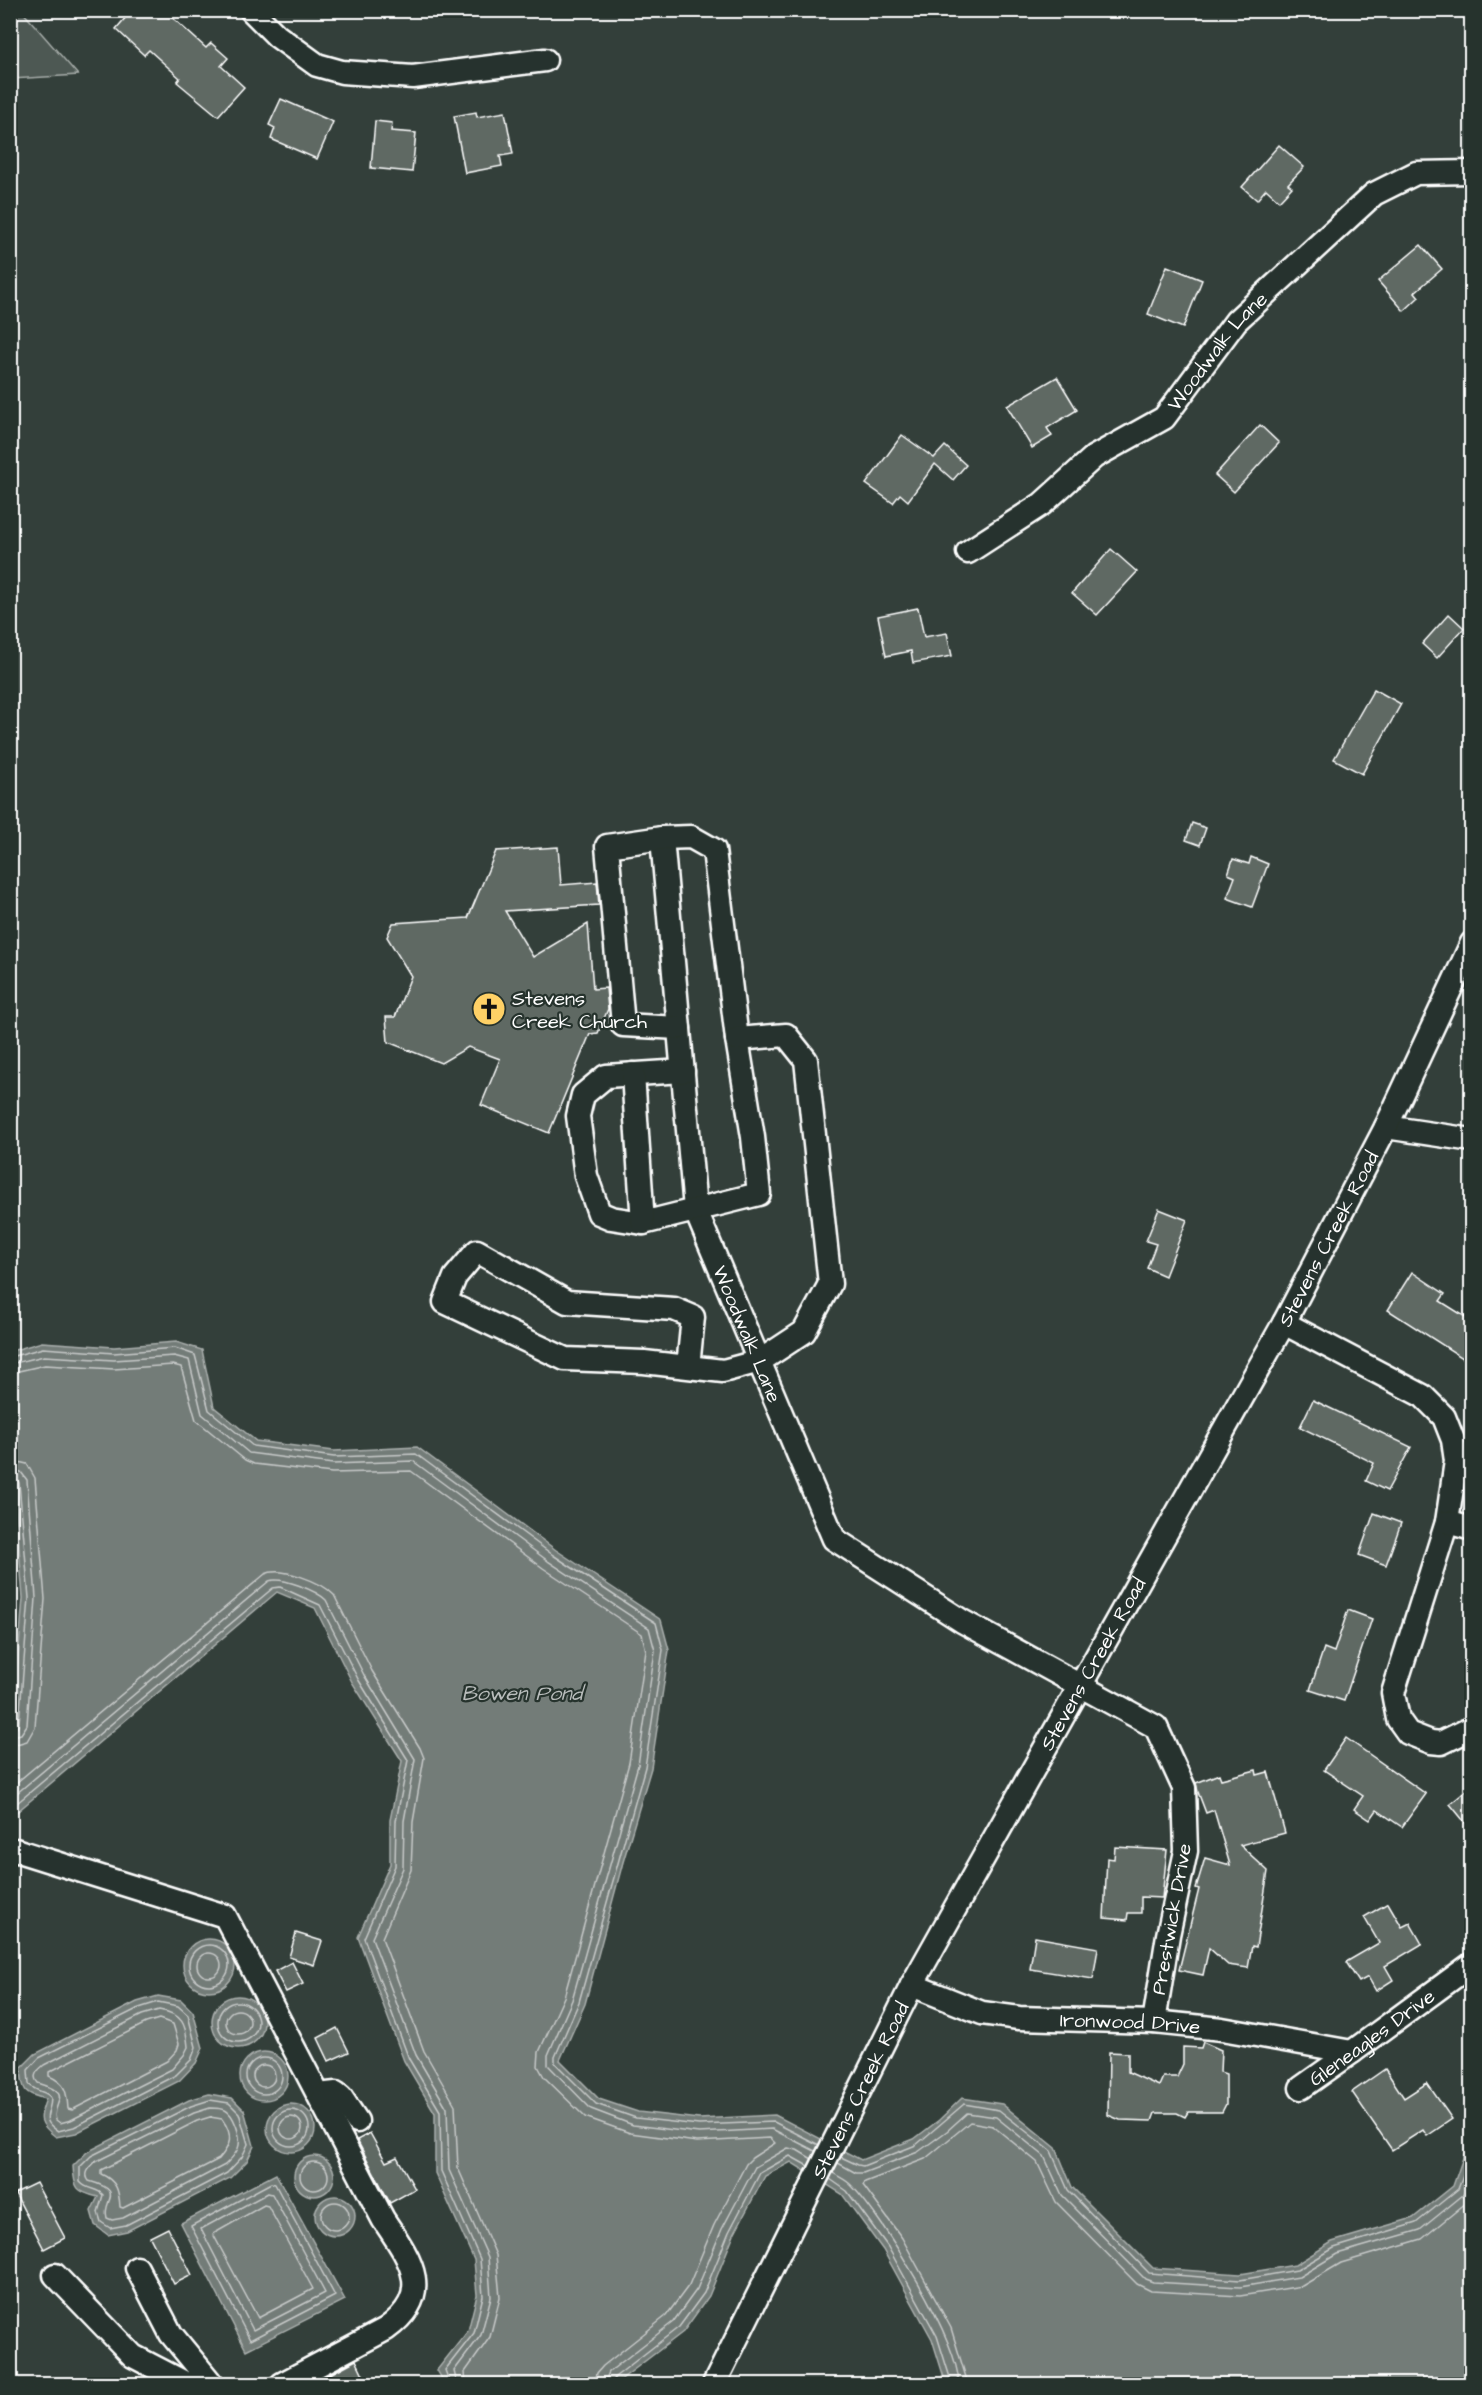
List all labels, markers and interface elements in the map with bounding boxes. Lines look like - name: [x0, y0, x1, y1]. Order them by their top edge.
- street label: Woodwalk Lane: [1161, 286, 1274, 417]
- place label: Stevens Creek Church: [512, 985, 647, 1036]
- church icon: Stevens Creek Church: [471, 991, 507, 1027]
- street label: Stevens Creek Road: [1272, 1146, 1386, 1332]
- street label: Woodwalk Lane: [705, 1261, 788, 1407]
- street label: Stevens Creek Road: [1034, 1573, 1153, 1756]
- water label: Bowen Pond: [462, 1679, 586, 1708]
- street label: Prestwick Drive: [1145, 1841, 1199, 1997]
- street label: Gleneagles Drive: [1304, 1983, 1441, 2093]
- street label: Stevens Creek Road: [805, 1997, 916, 2184]
- street label: Ironwood Drive: [1060, 2006, 1202, 2042]

